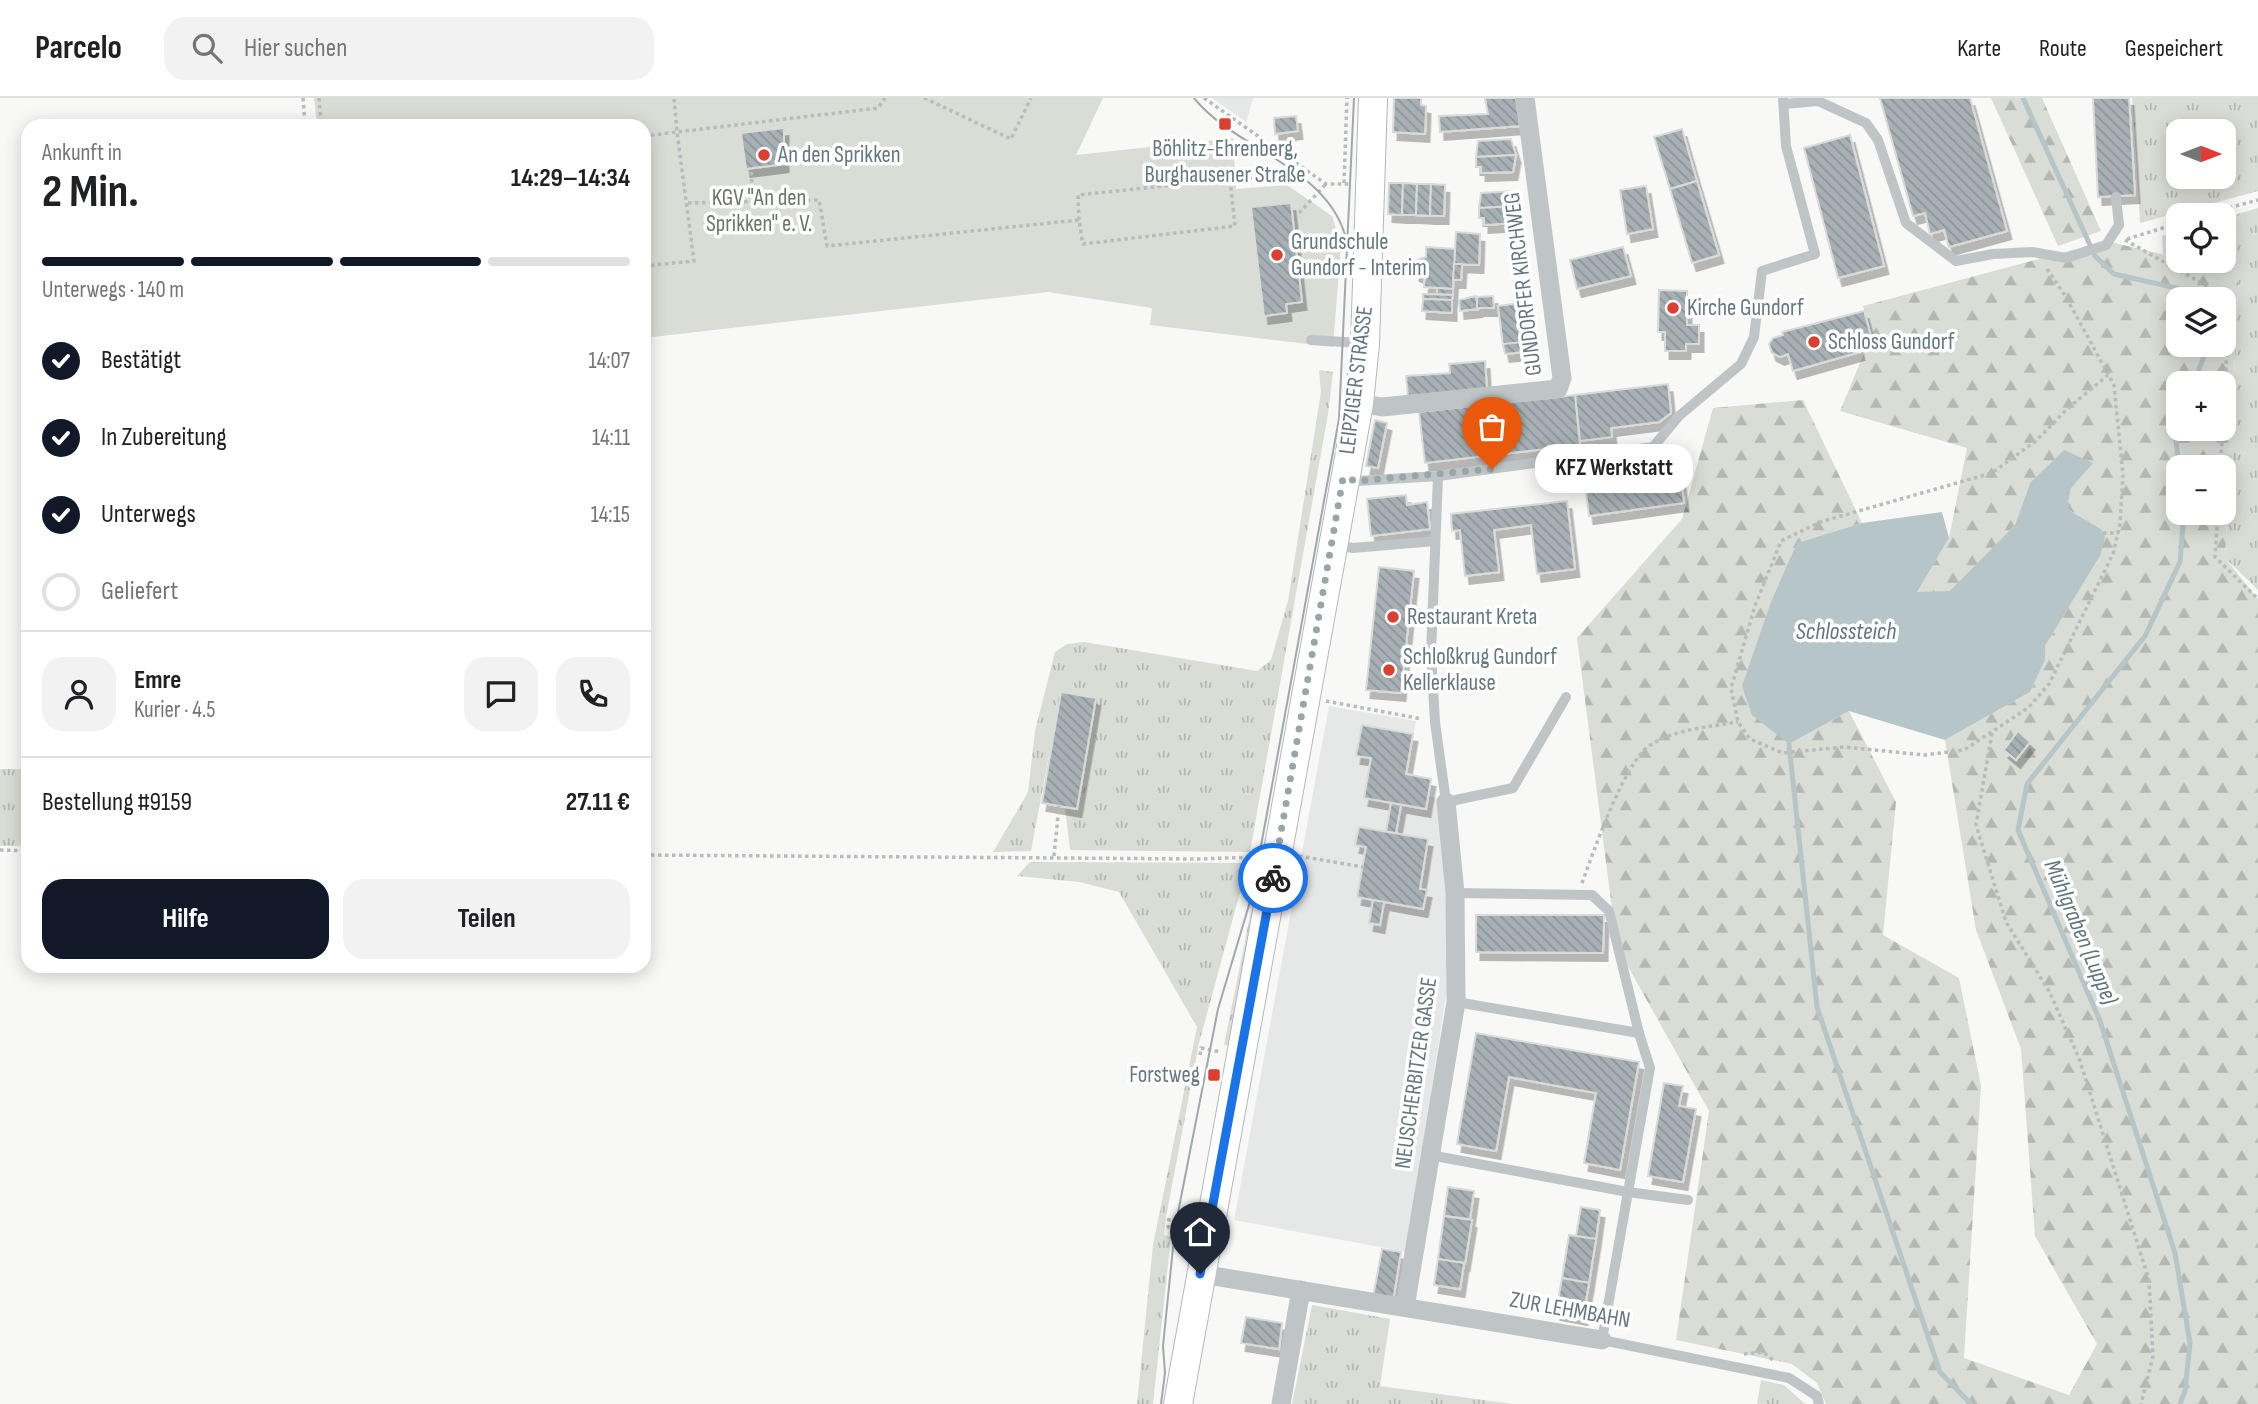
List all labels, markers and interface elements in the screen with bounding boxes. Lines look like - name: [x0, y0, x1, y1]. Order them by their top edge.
- search box: [164, 17, 654, 80]
- text: Parcelo: [35, 28, 122, 68]
- icon: search: [188, 29, 226, 67]
- text: Hier suchen: [244, 33, 347, 64]
- text: Karte: [1957, 34, 2001, 63]
- text: Route: [2039, 34, 2087, 63]
- text: Gespeichert: [2125, 34, 2223, 63]
- marker: Böhlitz-Ehrenberg, Burghausener Straße: [1217, 116, 1233, 132]
- north arrow: [2166, 119, 2236, 189]
- map controls: [2166, 119, 2236, 525]
- place label: Böhlitz-Ehrenberg, Burghausener Straße: [1144, 135, 1306, 189]
- text: Ankunft in: [42, 139, 122, 167]
- place label: An den Sprikken: [777, 141, 901, 169]
- marker: An den Sprikken: [756, 147, 772, 163]
- text: 14:29–14:34: [511, 163, 630, 194]
- text: 2 Min.: [42, 165, 139, 220]
- park label: KGV "An den Sprikken" e. V.: [706, 184, 812, 238]
- street label: GUNDORFER KIRCHWEG: [1498, 191, 1548, 377]
- button: locate: [2166, 203, 2236, 273]
- place label: Grundschule Gundorf - Interim: [1291, 228, 1427, 282]
- marker: Grundschule Gundorf - Interim: [1269, 247, 1285, 263]
- text: Unterwegs · 140 m: [42, 276, 184, 304]
- button: layers: [2166, 287, 2236, 357]
- place label: Kirche Gundorf: [1687, 294, 1804, 322]
- marker: Kirche Gundorf: [1665, 300, 1681, 316]
- street label: LEIPZIGER STRASSE: [1333, 304, 1379, 456]
- place label: Schloss Gundorf: [1828, 328, 1955, 356]
- marker: Schloss Gundorf: [1806, 334, 1822, 350]
- icon: check: [42, 342, 80, 380]
- text: Bestätigt: [101, 345, 181, 376]
- text: 14:07: [589, 347, 630, 375]
- button: +: [2166, 371, 2236, 441]
- pin: [1462, 397, 1522, 469]
- icon: bag: [1473, 408, 1511, 446]
- icon: check: [42, 419, 80, 457]
- text: In Zubereitung: [101, 422, 227, 453]
- text: 14:11: [592, 424, 630, 452]
- callout: KFZ Werkstatt: [1534, 444, 1692, 494]
- text: KFZ Werkstatt: [1555, 454, 1673, 482]
- button: −: [2166, 455, 2236, 525]
- icon: check: [42, 496, 80, 534]
- text: Unterwegs: [101, 499, 196, 530]
- text: 14:15: [591, 501, 630, 529]
- text: Geliefert: [101, 576, 178, 607]
- place label: Restaurant Kreta: [1407, 603, 1537, 631]
- marker: Restaurant Kreta: [1385, 609, 1401, 625]
- water label: Schlossteich: [1796, 617, 1896, 646]
- place label: Schloßkrug Gundorf Kellerklause: [1403, 643, 1557, 697]
- button: person: [42, 657, 116, 731]
- button: chat: [464, 657, 538, 731]
- button: phone: [556, 657, 630, 731]
- marker: Schloßkrug Gundorf Kellerklause: [1381, 662, 1397, 678]
- text: Emre: [134, 665, 181, 696]
- text: Kurier · 4.5: [134, 696, 215, 724]
- text: Bestellung #9159: [42, 787, 192, 818]
- text: 27.11 €: [566, 787, 630, 818]
- courier: [1238, 843, 1308, 913]
- water label: Mühlgraben (Luppe): [2037, 855, 2125, 1010]
- icon: bike: [1254, 859, 1292, 897]
- button: Hilfe: [42, 879, 329, 959]
- button: Teilen: [343, 879, 630, 959]
- street label: NEUSCHERBITZER GASSE: [1389, 975, 1443, 1171]
- place label: Forstweg: [1129, 1061, 1200, 1089]
- marker: Forstweg: [1206, 1067, 1222, 1083]
- pin: [1170, 1202, 1230, 1274]
- icon: home: [1181, 1213, 1219, 1251]
- street label: ZUR LEHMBAHN: [1507, 1286, 1633, 1334]

